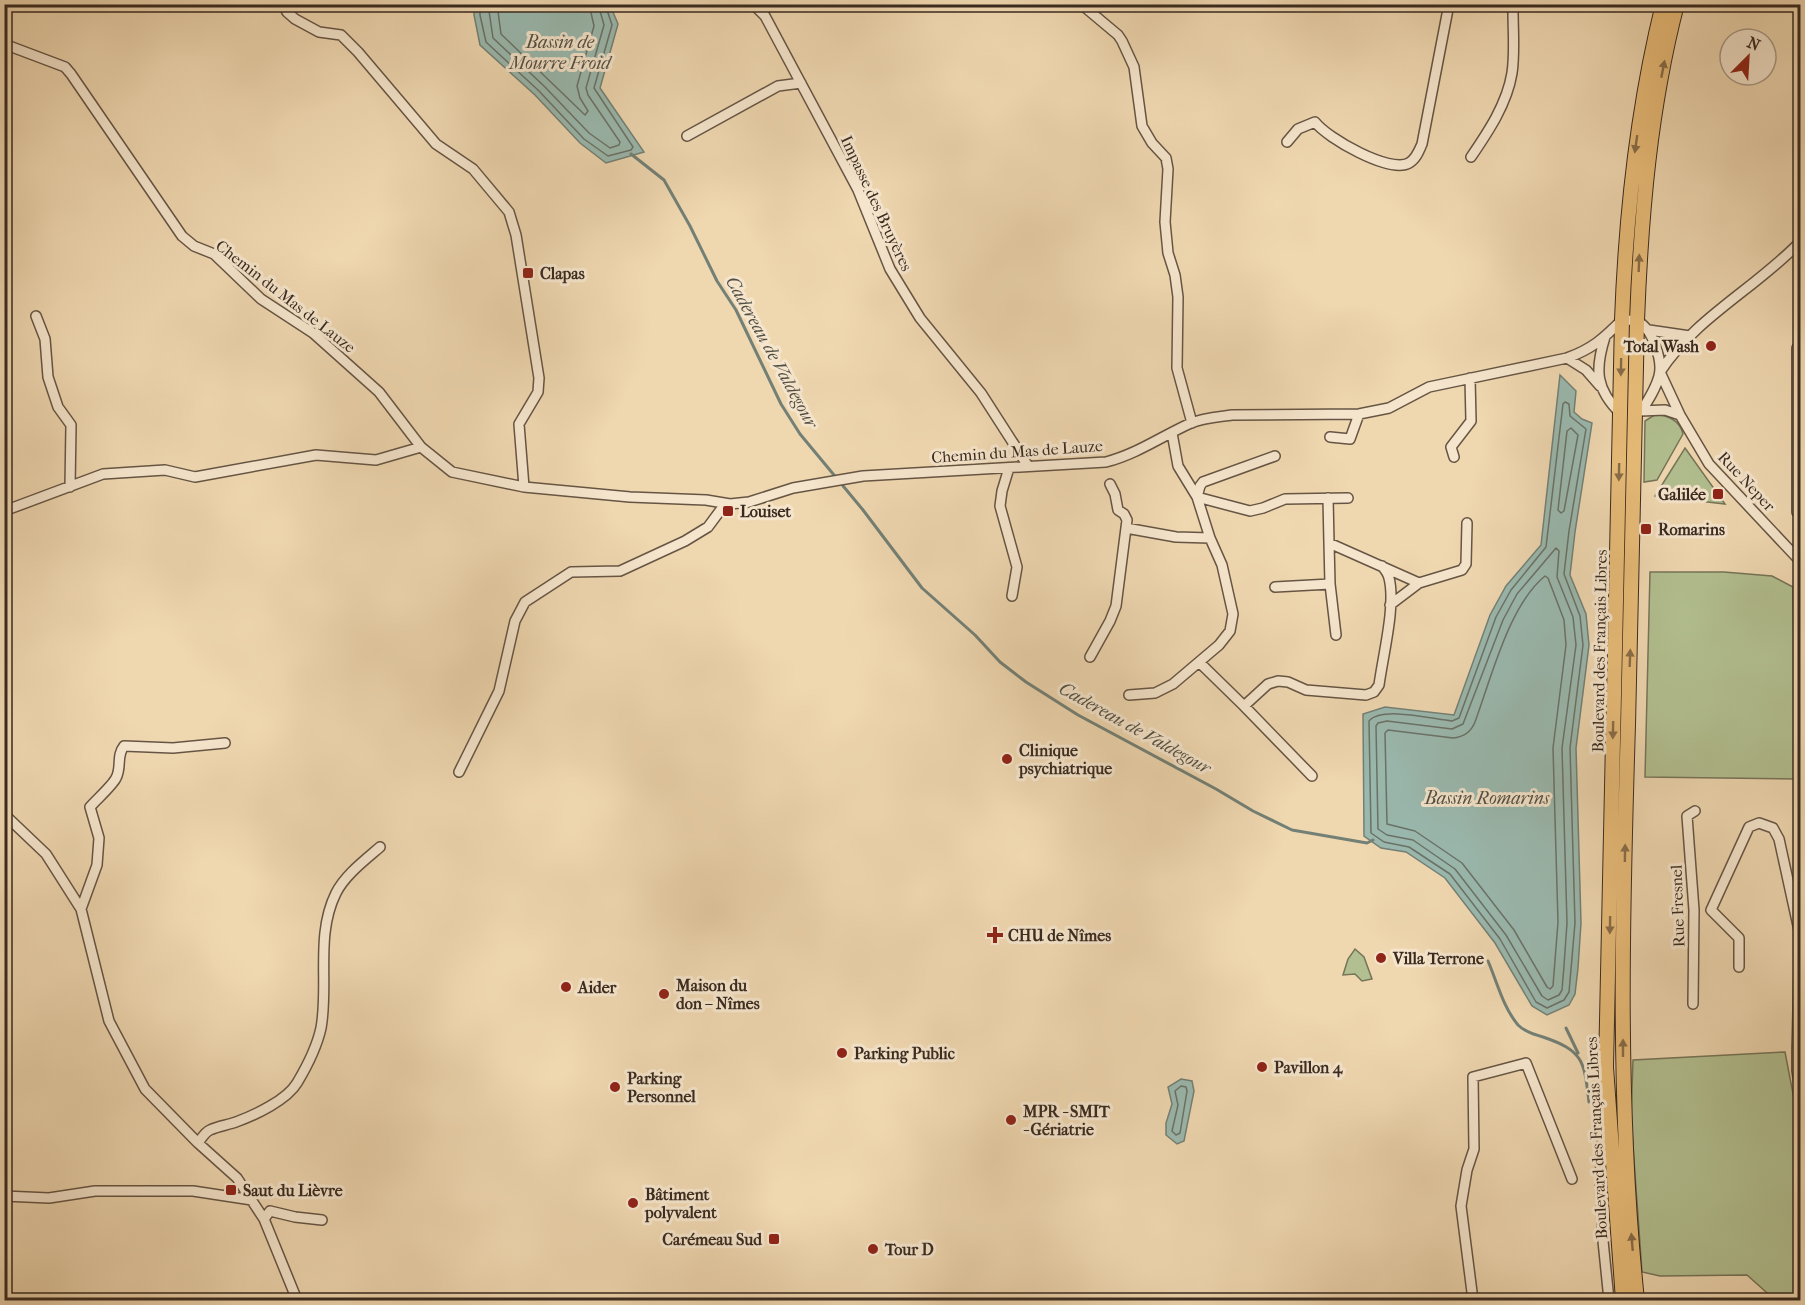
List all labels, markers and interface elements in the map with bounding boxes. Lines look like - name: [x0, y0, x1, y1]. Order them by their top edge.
- north arrow: [1718, 27, 1778, 87]
- water label: Bassin de Mourre Froid: [508, 32, 613, 74]
- text: N: [1744, 33, 1764, 55]
- one-way arrow: [1659, 59, 1668, 78]
- street label: Impasse des Bruyères: [837, 132, 916, 274]
- one-way arrow: [1631, 135, 1640, 154]
- street label: Chemin du Mas de Lauze: [212, 236, 359, 357]
- one-way arrow: [1634, 253, 1643, 272]
- place label: Clapas: [540, 264, 585, 284]
- marker: Clapas: [521, 266, 535, 280]
- water label: Cadereau de Valdegour: [721, 273, 823, 433]
- place label: Total Wash: [1623, 337, 1700, 356]
- marker: Total Wash: [1704, 339, 1718, 353]
- one-way arrow: [1616, 357, 1626, 376]
- street label: Chemin du Mas de Lauze: [931, 436, 1104, 467]
- street label: Rue Neper: [1714, 447, 1779, 515]
- one-way arrow: [1614, 463, 1624, 482]
- place label: Galilée: [1658, 485, 1706, 504]
- marker: Galilée: [1711, 487, 1725, 501]
- place label: Louiset: [740, 502, 791, 521]
- marker: Louiset: [721, 504, 735, 518]
- place label: Romarins: [1658, 520, 1725, 539]
- marker: Romarins: [1639, 522, 1653, 536]
- street label: Boulevard des Français Libres: [1588, 549, 1611, 753]
- one-way arrow: [1625, 648, 1634, 667]
- water label: Cadereau de Valdegour: [1055, 678, 1216, 780]
- one-way arrow: [1609, 721, 1618, 740]
- place label: Clinique psychiatrique: [1018, 741, 1112, 779]
- marker: Clinique psychiatrique: [1000, 752, 1014, 766]
- water label: Bassin Romarins: [1424, 788, 1550, 809]
- one-way arrow: [1620, 843, 1629, 862]
- street label: Rue Fresnel: [1667, 864, 1688, 947]
- one-way arrow: [1605, 916, 1614, 935]
- marker: CHU de Nîmes: [986, 926, 1004, 944]
- place label: CHU de Nîmes: [1008, 926, 1111, 945]
- place label: Villa Terrone: [1392, 949, 1484, 968]
- marker: Villa Terrone: [1374, 951, 1388, 965]
- place label: Maison du don – Nîmes: [675, 976, 760, 1013]
- place label: Aider: [577, 978, 618, 997]
- marker: Aider: [559, 980, 573, 994]
- marker: Maison du don – Nîmes: [657, 987, 671, 1001]
- street label: Boulevard des Français Libres: [1582, 1036, 1611, 1240]
- one-way arrow: [1618, 1038, 1628, 1057]
- place label: Parking Public: [854, 1044, 955, 1064]
- marker: Parking Public: [835, 1046, 849, 1060]
- place label: Pavillon 4: [1274, 1058, 1344, 1078]
- marker: Pavillon 4: [1255, 1060, 1269, 1074]
- place label: Parking Personnel: [627, 1069, 696, 1106]
- marker: Parking Personnel: [608, 1080, 622, 1094]
- place label: MPR - SMIT - Gériatrie: [1022, 1102, 1111, 1139]
- marker: MPR - SMIT - Gériatrie: [1004, 1113, 1018, 1127]
- place label: Saut du Lièvre: [243, 1181, 343, 1200]
- marker: Saut du Lièvre: [224, 1183, 238, 1197]
- place label: Bâtiment polyvalent: [644, 1185, 717, 1223]
- marker: Bâtiment polyvalent: [626, 1196, 640, 1210]
- place label: Carémeau Sud: [662, 1230, 763, 1249]
- marker: Carémeau Sud: [767, 1232, 781, 1246]
- one-way arrow: [1627, 1233, 1636, 1252]
- place label: Tour D: [884, 1240, 934, 1259]
- marker: Tour D: [866, 1242, 880, 1256]

